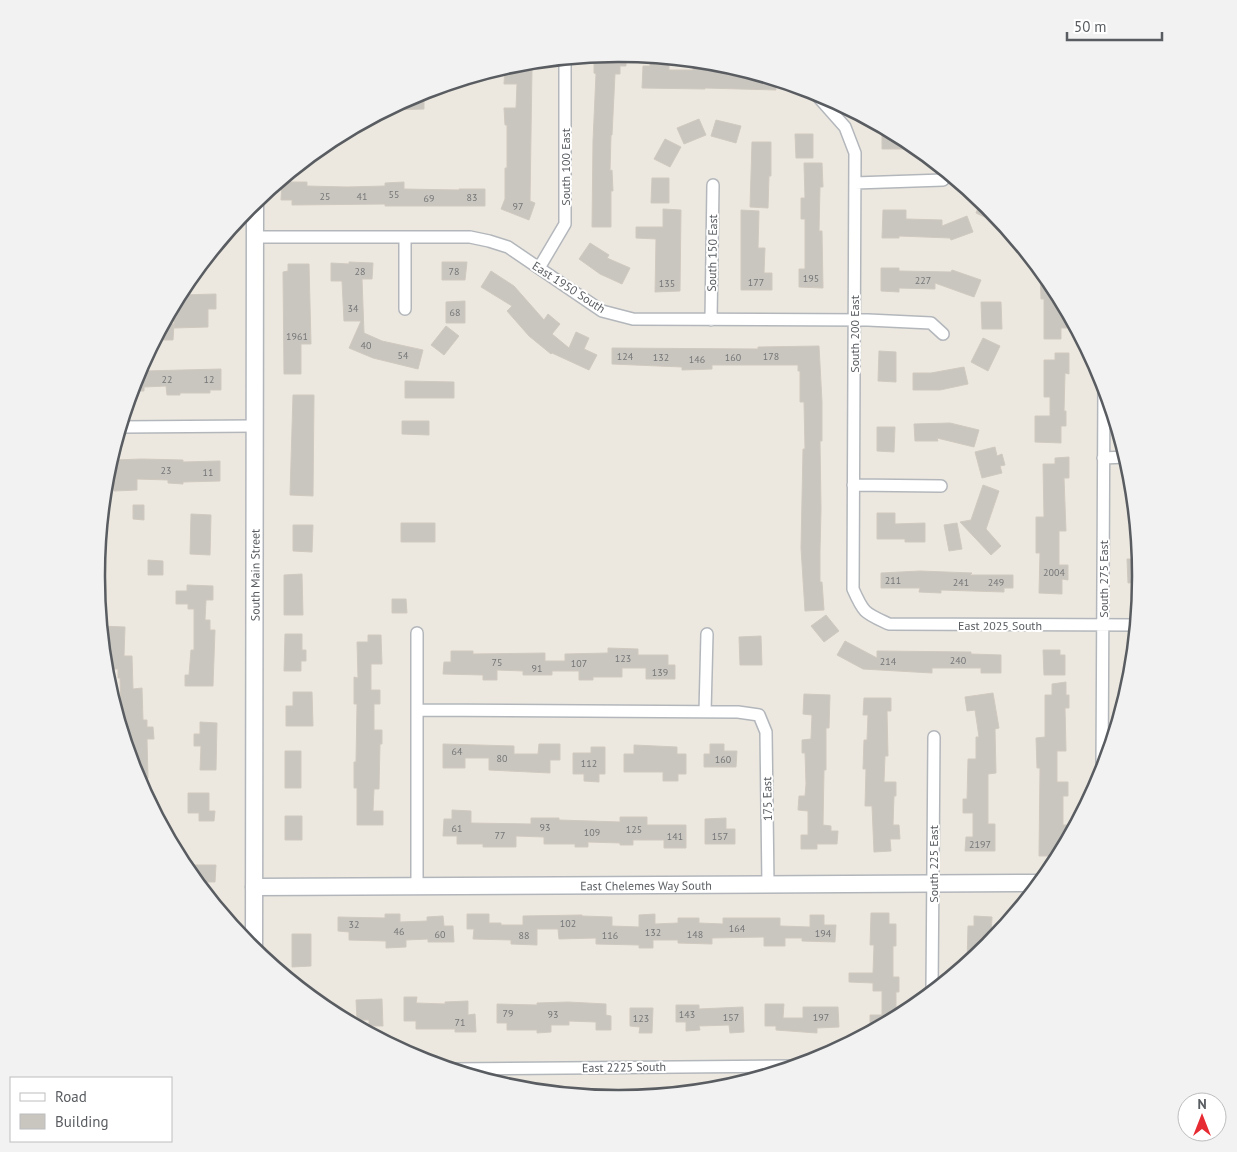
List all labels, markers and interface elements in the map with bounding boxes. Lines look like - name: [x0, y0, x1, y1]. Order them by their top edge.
- scale bar: [1067, 10, 1162, 42]
- text: 50 m: [1074, 17, 1107, 36]
- street label: South 100 East: [558, 128, 573, 206]
- house number: 55: [389, 188, 399, 201]
- house number: 25: [320, 190, 330, 203]
- house number: 41: [357, 190, 367, 203]
- house number: 83: [467, 191, 477, 204]
- house number: 69: [424, 192, 434, 205]
- house number: 97: [513, 200, 523, 213]
- street label: South 150 East: [704, 214, 720, 292]
- street label: East 1950 South: [530, 258, 608, 316]
- house number: 28: [355, 265, 365, 278]
- house number: 78: [449, 265, 459, 278]
- house number: 195: [803, 272, 819, 285]
- house number: 227: [915, 274, 931, 287]
- house number: 177: [748, 276, 764, 289]
- house number: 135: [659, 277, 675, 290]
- street label: South 200 East: [847, 295, 862, 373]
- house number: 34: [348, 302, 359, 315]
- house number: 68: [450, 306, 460, 319]
- house number: 1961: [286, 330, 308, 343]
- house number: 40: [361, 339, 372, 352]
- house number: 54: [398, 349, 409, 362]
- house number: 124: [617, 350, 634, 363]
- house number: 178: [763, 350, 779, 363]
- house number: 132: [653, 351, 669, 364]
- house number: 160: [725, 351, 742, 364]
- house number: 146: [689, 353, 705, 366]
- house number: 22: [162, 373, 172, 386]
- house number: 12: [204, 373, 214, 386]
- house number: 23: [161, 464, 171, 477]
- house number: 11: [203, 466, 213, 479]
- street label: South Main Street: [247, 529, 262, 621]
- street label: South 275 East: [1096, 540, 1111, 618]
- house number: 2004: [1043, 566, 1065, 579]
- house number: 211: [885, 574, 901, 587]
- house number: 241: [953, 576, 969, 589]
- house number: 249: [988, 576, 1004, 589]
- street label: East 2025 South: [958, 618, 1042, 633]
- house number: 123: [615, 652, 631, 665]
- house number: 240: [950, 654, 967, 667]
- house number: 214: [880, 655, 897, 668]
- house number: 75: [492, 656, 502, 669]
- house number: 107: [571, 657, 587, 670]
- house number: 91: [532, 662, 542, 675]
- house number: 139: [652, 666, 668, 679]
- house number: 64: [452, 745, 463, 758]
- house number: 80: [497, 752, 508, 765]
- house number: 160: [715, 753, 732, 766]
- house number: 112: [581, 757, 597, 770]
- street label: 175 East: [759, 777, 775, 821]
- house number: 93: [540, 821, 550, 834]
- house number: 61: [452, 822, 462, 835]
- house number: 125: [626, 823, 642, 836]
- street label: South 225 East: [926, 825, 941, 903]
- house number: 109: [584, 826, 600, 839]
- house number: 77: [495, 829, 505, 842]
- house number: 141: [667, 830, 683, 843]
- house number: 157: [712, 830, 728, 843]
- house number: 2197: [969, 838, 991, 851]
- street label: East Chelemes Way South: [580, 877, 712, 893]
- house number: 102: [560, 917, 576, 930]
- house number: 32: [349, 918, 359, 931]
- house number: 164: [729, 922, 746, 935]
- house number: 46: [394, 925, 404, 938]
- house number: 132: [645, 926, 661, 939]
- house number: 194: [815, 927, 832, 940]
- house number: 60: [435, 928, 446, 941]
- house number: 148: [687, 928, 703, 941]
- house number: 88: [519, 929, 529, 942]
- house number: 116: [602, 929, 618, 942]
- house number: 79: [503, 1007, 513, 1020]
- house number: 93: [548, 1008, 558, 1021]
- house number: 143: [679, 1008, 695, 1021]
- house number: 157: [723, 1011, 739, 1024]
- house number: 197: [813, 1011, 829, 1024]
- house number: 123: [633, 1012, 649, 1025]
- house number: 71: [455, 1016, 465, 1029]
- street label: East 2225 South: [582, 1059, 666, 1075]
- legend: [10, 1077, 172, 1142]
- text: Road: [55, 1087, 87, 1106]
- north arrow: [1177, 1092, 1227, 1142]
- text: N: [1197, 1095, 1207, 1113]
- text: Building: [55, 1112, 109, 1131]

